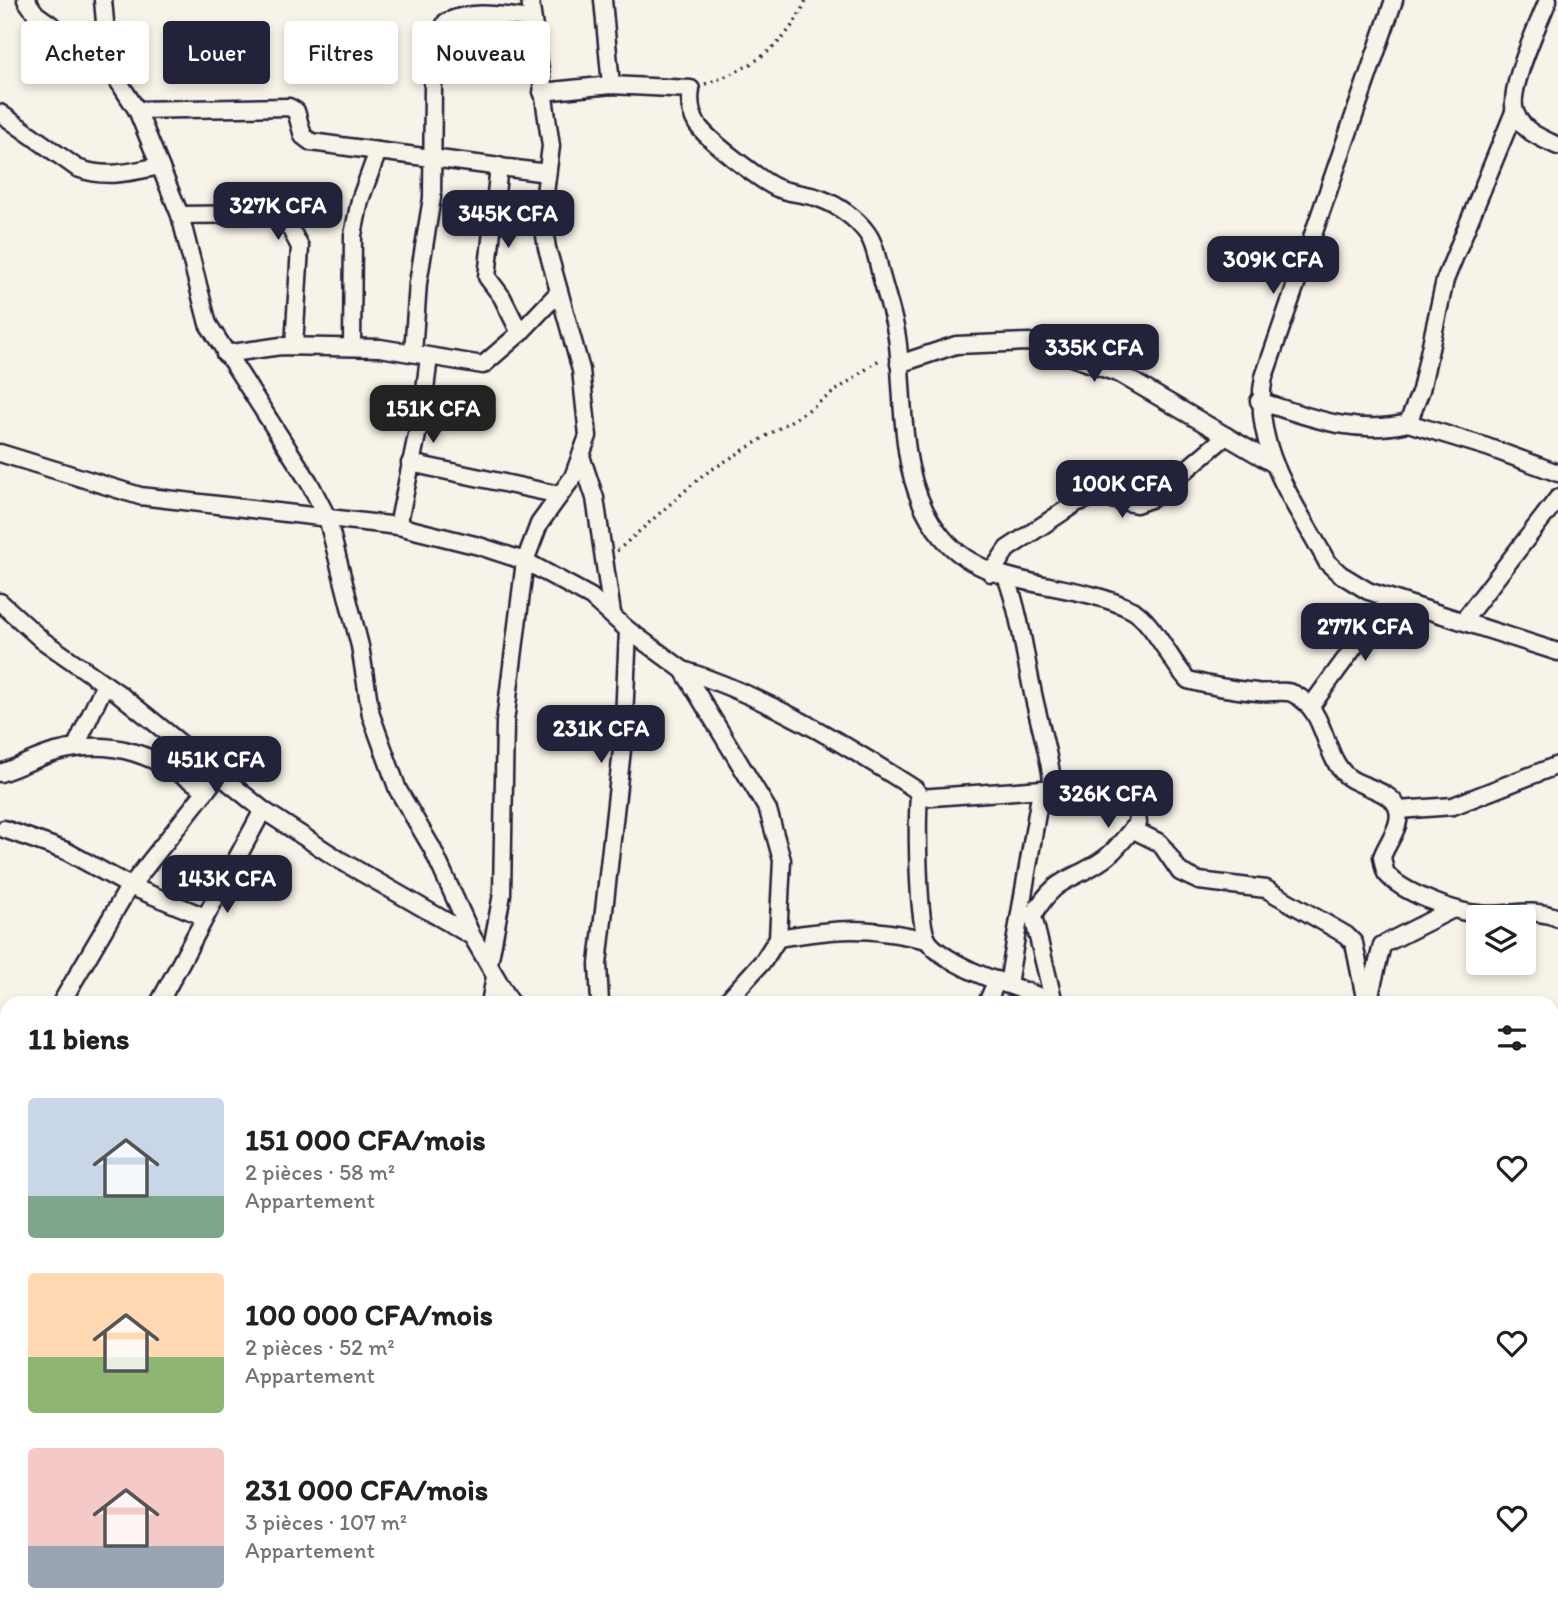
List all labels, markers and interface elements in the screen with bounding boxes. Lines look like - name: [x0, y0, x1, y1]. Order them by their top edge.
- chip: Acheter: [21, 21, 149, 84]
- chip: Louer: [163, 21, 270, 84]
- chip: Filtres: [284, 21, 398, 84]
- chip: Nouveau: [412, 21, 550, 84]
- pin: 327K CFA: [206, 182, 350, 242]
- pin: 345K CFA: [436, 190, 580, 250]
- text: 327K CFA: [229, 191, 327, 219]
- text: 345K CFA: [458, 199, 558, 227]
- pin: 309K CFA: [1201, 236, 1345, 296]
- text: 309K CFA: [1223, 245, 1323, 273]
- pin: 335K CFA: [1022, 324, 1166, 384]
- text: 335K CFA: [1045, 333, 1143, 361]
- pin: 151K CFA: [361, 386, 505, 445]
- text: 151K CFA: [386, 394, 480, 422]
- pin: 100K CFA: [1050, 461, 1194, 520]
- text: 100K CFA: [1072, 469, 1172, 497]
- pin: 277K CFA: [1293, 604, 1437, 663]
- text: 277K CFA: [1317, 612, 1413, 640]
- pin: 231K CFA: [529, 706, 673, 765]
- text: 231K CFA: [553, 714, 649, 742]
- pin: 451K CFA: [144, 736, 288, 796]
- text: 451K CFA: [167, 745, 265, 773]
- pin: 326K CFA: [1036, 770, 1180, 830]
- text: 326K CFA: [1059, 779, 1157, 807]
- pin: 143K CFA: [155, 856, 299, 915]
- text: 143K CFA: [178, 864, 276, 892]
- map controls: [1466, 905, 1536, 975]
- button: layers: [1466, 905, 1536, 975]
- icon: filters: [1493, 1019, 1531, 1057]
- text: 11 biens: [28, 1020, 130, 1057]
- text: 151 000 CFA/mois: [245, 1121, 486, 1158]
- icon: home: [84, 1126, 168, 1210]
- icon: heart: [1493, 1149, 1531, 1187]
- text: 2 pièces · 58 m²: [245, 1158, 395, 1186]
- text: Appartement: [245, 1186, 375, 1214]
- text: 100 000 CFA/mois: [245, 1296, 493, 1333]
- icon: home: [84, 1301, 168, 1385]
- icon: heart: [1493, 1324, 1531, 1362]
- text: 2 pièces · 52 m²: [245, 1333, 395, 1361]
- text: Appartement: [245, 1361, 375, 1389]
- text: 231 000 CFA/mois: [245, 1471, 488, 1508]
- icon: home: [84, 1476, 168, 1560]
- icon: heart: [1493, 1499, 1531, 1537]
- text: 3 pièces · 107 m²: [245, 1508, 407, 1536]
- text: Appartement: [245, 1536, 375, 1564]

